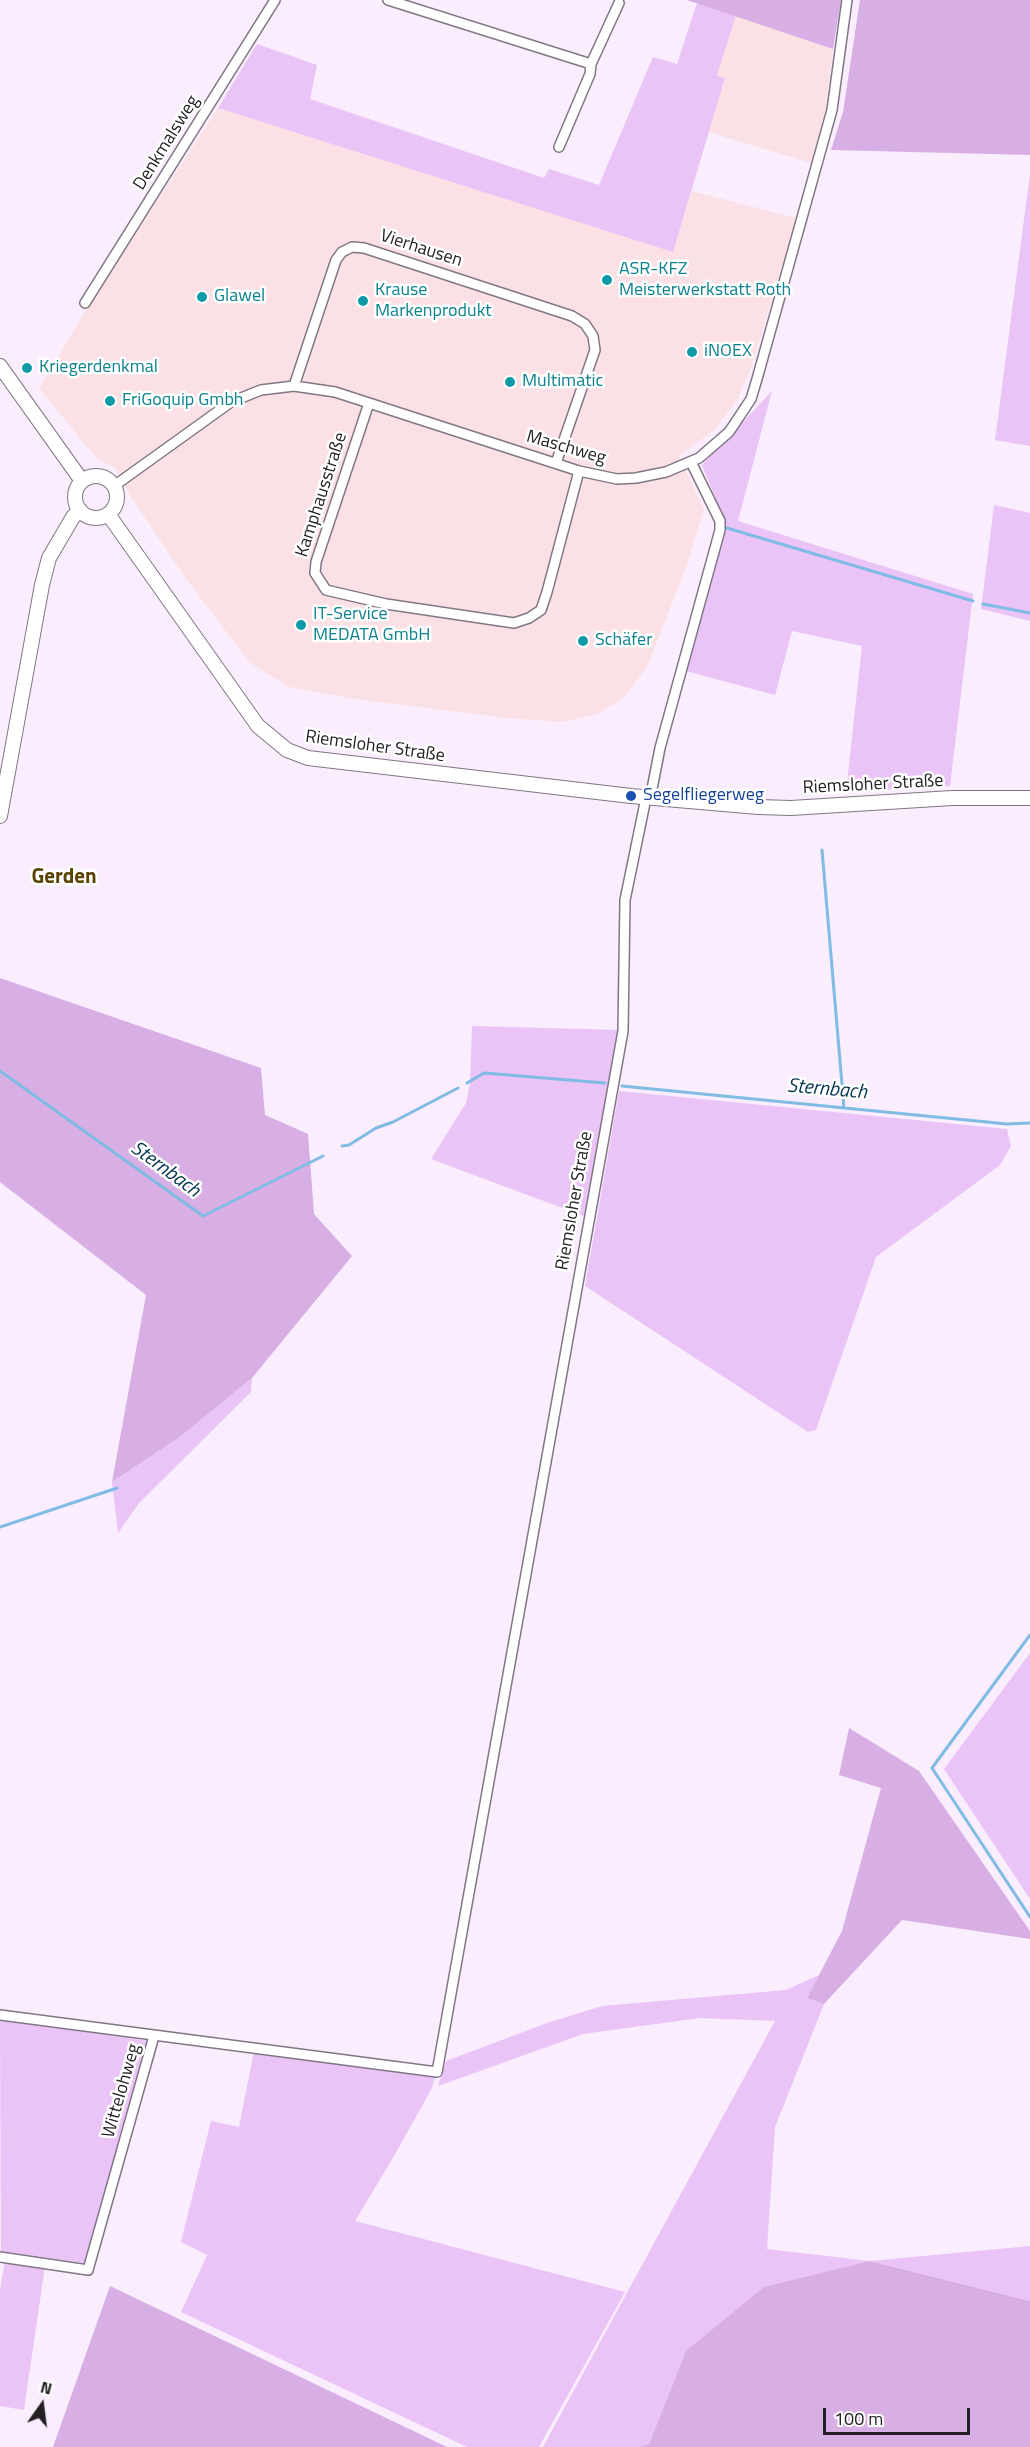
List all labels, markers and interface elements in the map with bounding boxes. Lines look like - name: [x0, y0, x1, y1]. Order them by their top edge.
- street label: Denkmalsweg: [129, 92, 205, 194]
- street label: Vierhausen: [377, 226, 465, 272]
- place label: ASR-KFZ Meisterwerkstatt Roth: [619, 259, 791, 302]
- marker: ASR-KFZ Meisterwerkstatt Roth: [600, 273, 614, 287]
- place label: Krause Markenprodukt: [375, 280, 492, 322]
- place label: Glawel: [214, 286, 265, 308]
- marker: Glawel: [195, 290, 209, 304]
- marker: Krause Markenprodukt: [356, 294, 370, 308]
- place label: iNOEX: [704, 341, 752, 363]
- marker: iNOEX: [685, 345, 699, 359]
- place label: Kriegerdenkmal: [39, 357, 158, 379]
- marker: Kriegerdenkmal: [20, 361, 34, 375]
- place label: Multimatic: [522, 371, 603, 393]
- marker: Multimatic: [503, 375, 517, 389]
- place label: FriGoquip Gmbh: [122, 390, 244, 412]
- marker: FriGoquip Gmbh: [103, 394, 117, 408]
- street label: Maschweg: [524, 426, 608, 470]
- street label: Kamphausstraße: [292, 430, 352, 560]
- place label: IT-Service MEDATA GmbH: [313, 604, 430, 646]
- marker: IT-Service MEDATA GmbH: [294, 618, 308, 632]
- place label: Schäfer: [595, 630, 652, 652]
- marker: Schäfer: [576, 634, 590, 648]
- street label: Riemsloher Straße: [304, 727, 446, 767]
- street label: Riemsloher Straße: [802, 771, 944, 799]
- place label: Segelfliegerweg: [643, 785, 764, 807]
- marker: Segelfliegerweg: [624, 789, 638, 803]
- district label: Gerden: [31, 865, 97, 891]
- water label: Sternbach: [786, 1075, 868, 1105]
- street label: Riemsloher Straße: [552, 1130, 598, 1272]
- water label: Sternbach: [126, 1137, 204, 1203]
- street label: Wittelohweg: [98, 2041, 146, 2141]
- north arrow: [12, 2375, 72, 2435]
- text: N: [38, 2375, 55, 2401]
- scale bar: [826, 2396, 973, 2434]
- text: 100 m: [834, 2405, 883, 2432]

